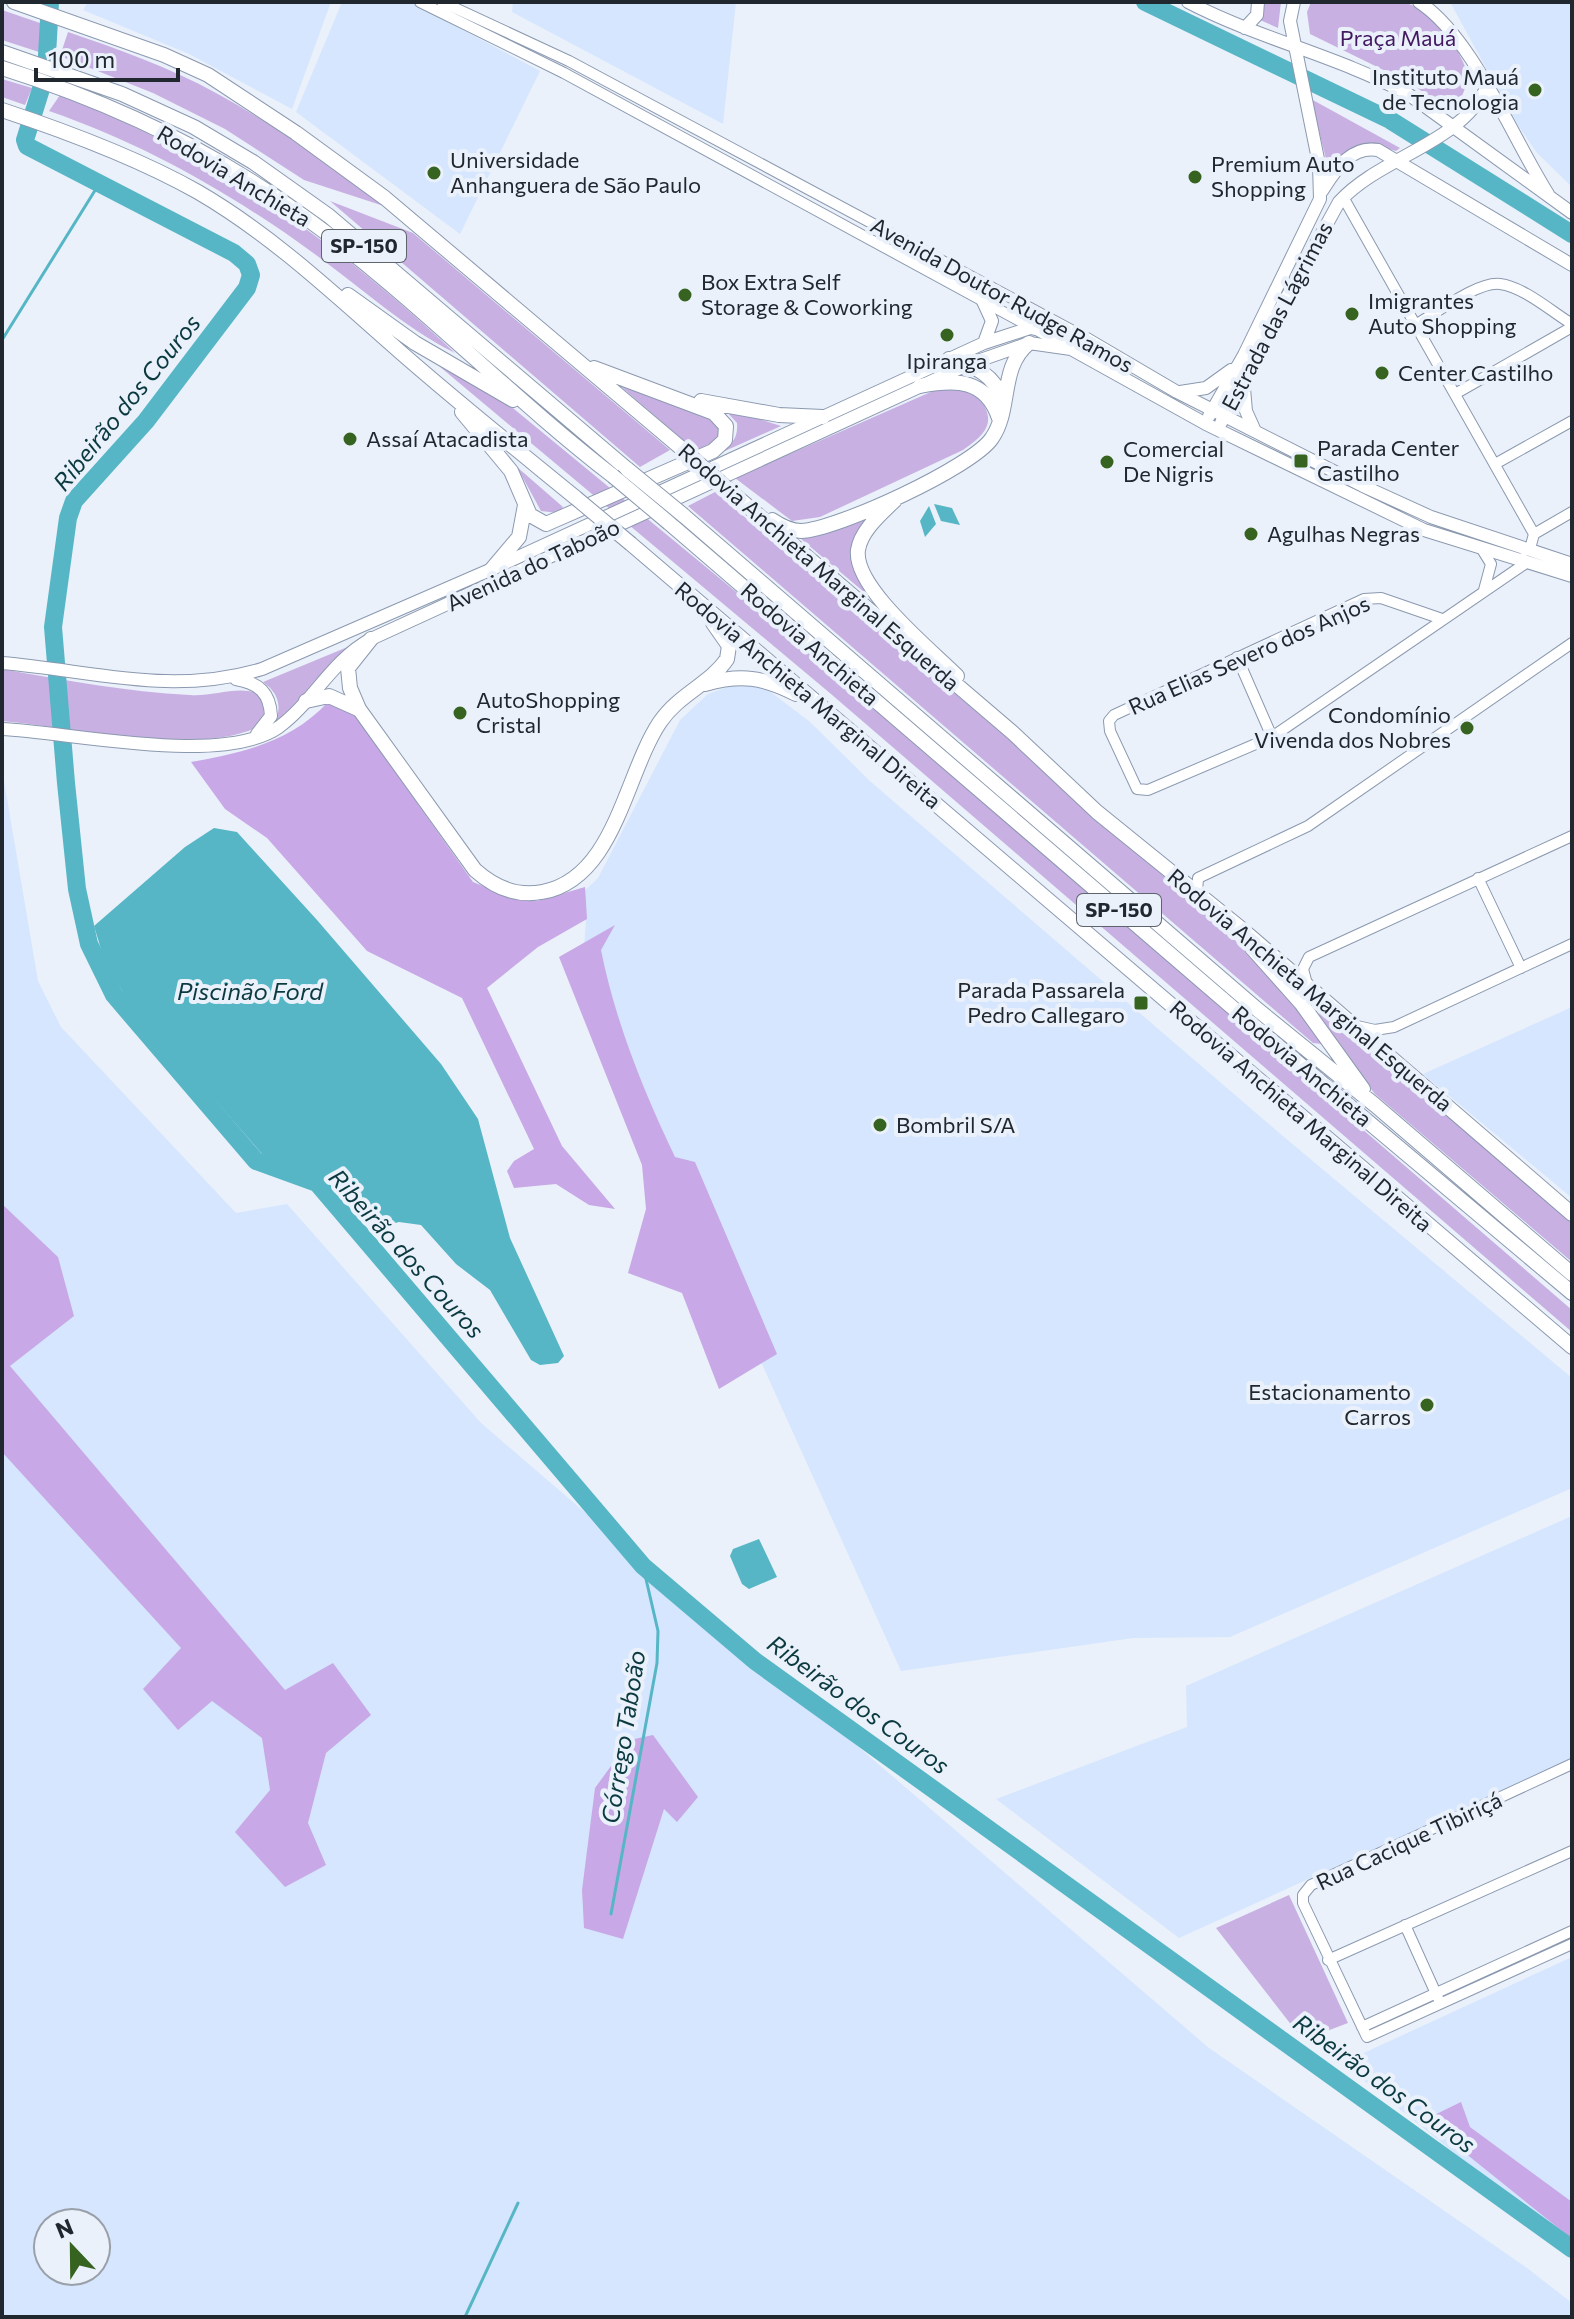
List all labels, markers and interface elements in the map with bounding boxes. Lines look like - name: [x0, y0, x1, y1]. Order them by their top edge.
- park label: Praça Mauá: [1340, 24, 1456, 51]
- scale bar: [36, 32, 178, 82]
- text: 100 m: [48, 44, 115, 73]
- place label: Instituto Mauá de Tecnologia: [1372, 63, 1519, 115]
- marker: Instituto Mauá de Tecnologia: [1526, 81, 1544, 99]
- street label: Rodovia Anchieta: [153, 119, 316, 232]
- place label: Universidade Anhanguera de São Paulo: [450, 146, 701, 198]
- place label: Premium Auto Shopping: [1211, 150, 1355, 202]
- marker: Universidade Anhanguera de São Paulo: [425, 164, 443, 182]
- marker: Premium Auto Shopping: [1186, 168, 1204, 186]
- street label: Avenida Doutor Rudge Ramos: [866, 211, 1138, 378]
- street label: Estrada das Lágrimas: [1215, 217, 1338, 415]
- road number: SP-150: [322, 230, 406, 262]
- place label: Box Extra Self Storage & Coworking: [701, 268, 913, 320]
- marker: Box Extra Self Storage & Coworking: [676, 286, 694, 304]
- place label: Imigrantes Auto Shopping: [1368, 287, 1516, 339]
- marker: Imigrantes Auto Shopping: [1343, 305, 1361, 323]
- water label: Ribeirão dos Couros: [46, 308, 206, 496]
- marker: Ipiranga: [938, 326, 956, 344]
- place label: Ipiranga: [907, 347, 987, 374]
- place label: Center Castilho: [1398, 359, 1553, 386]
- marker: Center Castilho: [1373, 364, 1391, 382]
- place label: Assaí Atacadista: [366, 425, 529, 452]
- marker: Assaí Atacadista: [341, 430, 359, 448]
- place label: Parada Center Castilho: [1317, 434, 1460, 486]
- place label: Comercial De Nigris: [1123, 435, 1224, 487]
- street label: Rodovia Anchieta Marginal Esquerda: [673, 438, 965, 696]
- marker: Parada Center Castilho: [1292, 452, 1310, 470]
- marker: Comercial De Nigris: [1098, 453, 1116, 471]
- street label: Avenida do Taboão: [442, 513, 624, 617]
- place label: Agulhas Negras: [1267, 520, 1420, 547]
- marker: Agulhas Negras: [1242, 525, 1260, 543]
- street label: Rodovia Anchieta Marginal Direita: [670, 575, 947, 814]
- street label: Rodovia Anchieta: [736, 577, 884, 711]
- street label: Rua Elias Severo dos Anjos: [1124, 589, 1374, 720]
- place label: AutoShopping Cristal: [476, 686, 620, 738]
- place label: Condomínio Vivenda dos Nobres: [1254, 701, 1451, 753]
- marker: AutoShopping Cristal: [451, 704, 469, 722]
- marker: Condomínio Vivenda dos Nobres: [1458, 719, 1476, 737]
- street label: Rodovia Anchieta Marginal Esquerda: [1162, 863, 1458, 1117]
- road number: SP-150: [1077, 894, 1161, 926]
- water label: Piscinão Ford: [177, 976, 324, 1005]
- place label: Parada Passarela Pedro Callegaro: [957, 976, 1125, 1028]
- marker: Parada Passarela Pedro Callegaro: [1132, 994, 1150, 1012]
- street label: Rodovia Anchieta Marginal Direita: [1165, 994, 1438, 1237]
- street label: Rodovia Anchieta: [1227, 1000, 1377, 1132]
- place label: Bombril S/A: [896, 1111, 1015, 1138]
- marker: Bombril S/A: [871, 1116, 889, 1134]
- water label: Ribeirão dos Couros: [323, 1162, 491, 1344]
- place label: Estacionamento Carros: [1248, 1378, 1411, 1430]
- marker: Estacionamento Carros: [1418, 1396, 1436, 1414]
- water label: Ribeirão dos Couros: [762, 1628, 956, 1780]
- water label: Córrego Taboão: [595, 1648, 651, 1826]
- street label: Rua Cacique Tibiriçá: [1312, 1786, 1506, 1895]
- water label: Ribeirão dos Couros: [1288, 2007, 1482, 2159]
- north arrow: [32, 2207, 112, 2287]
- text: N: [52, 2212, 77, 2244]

